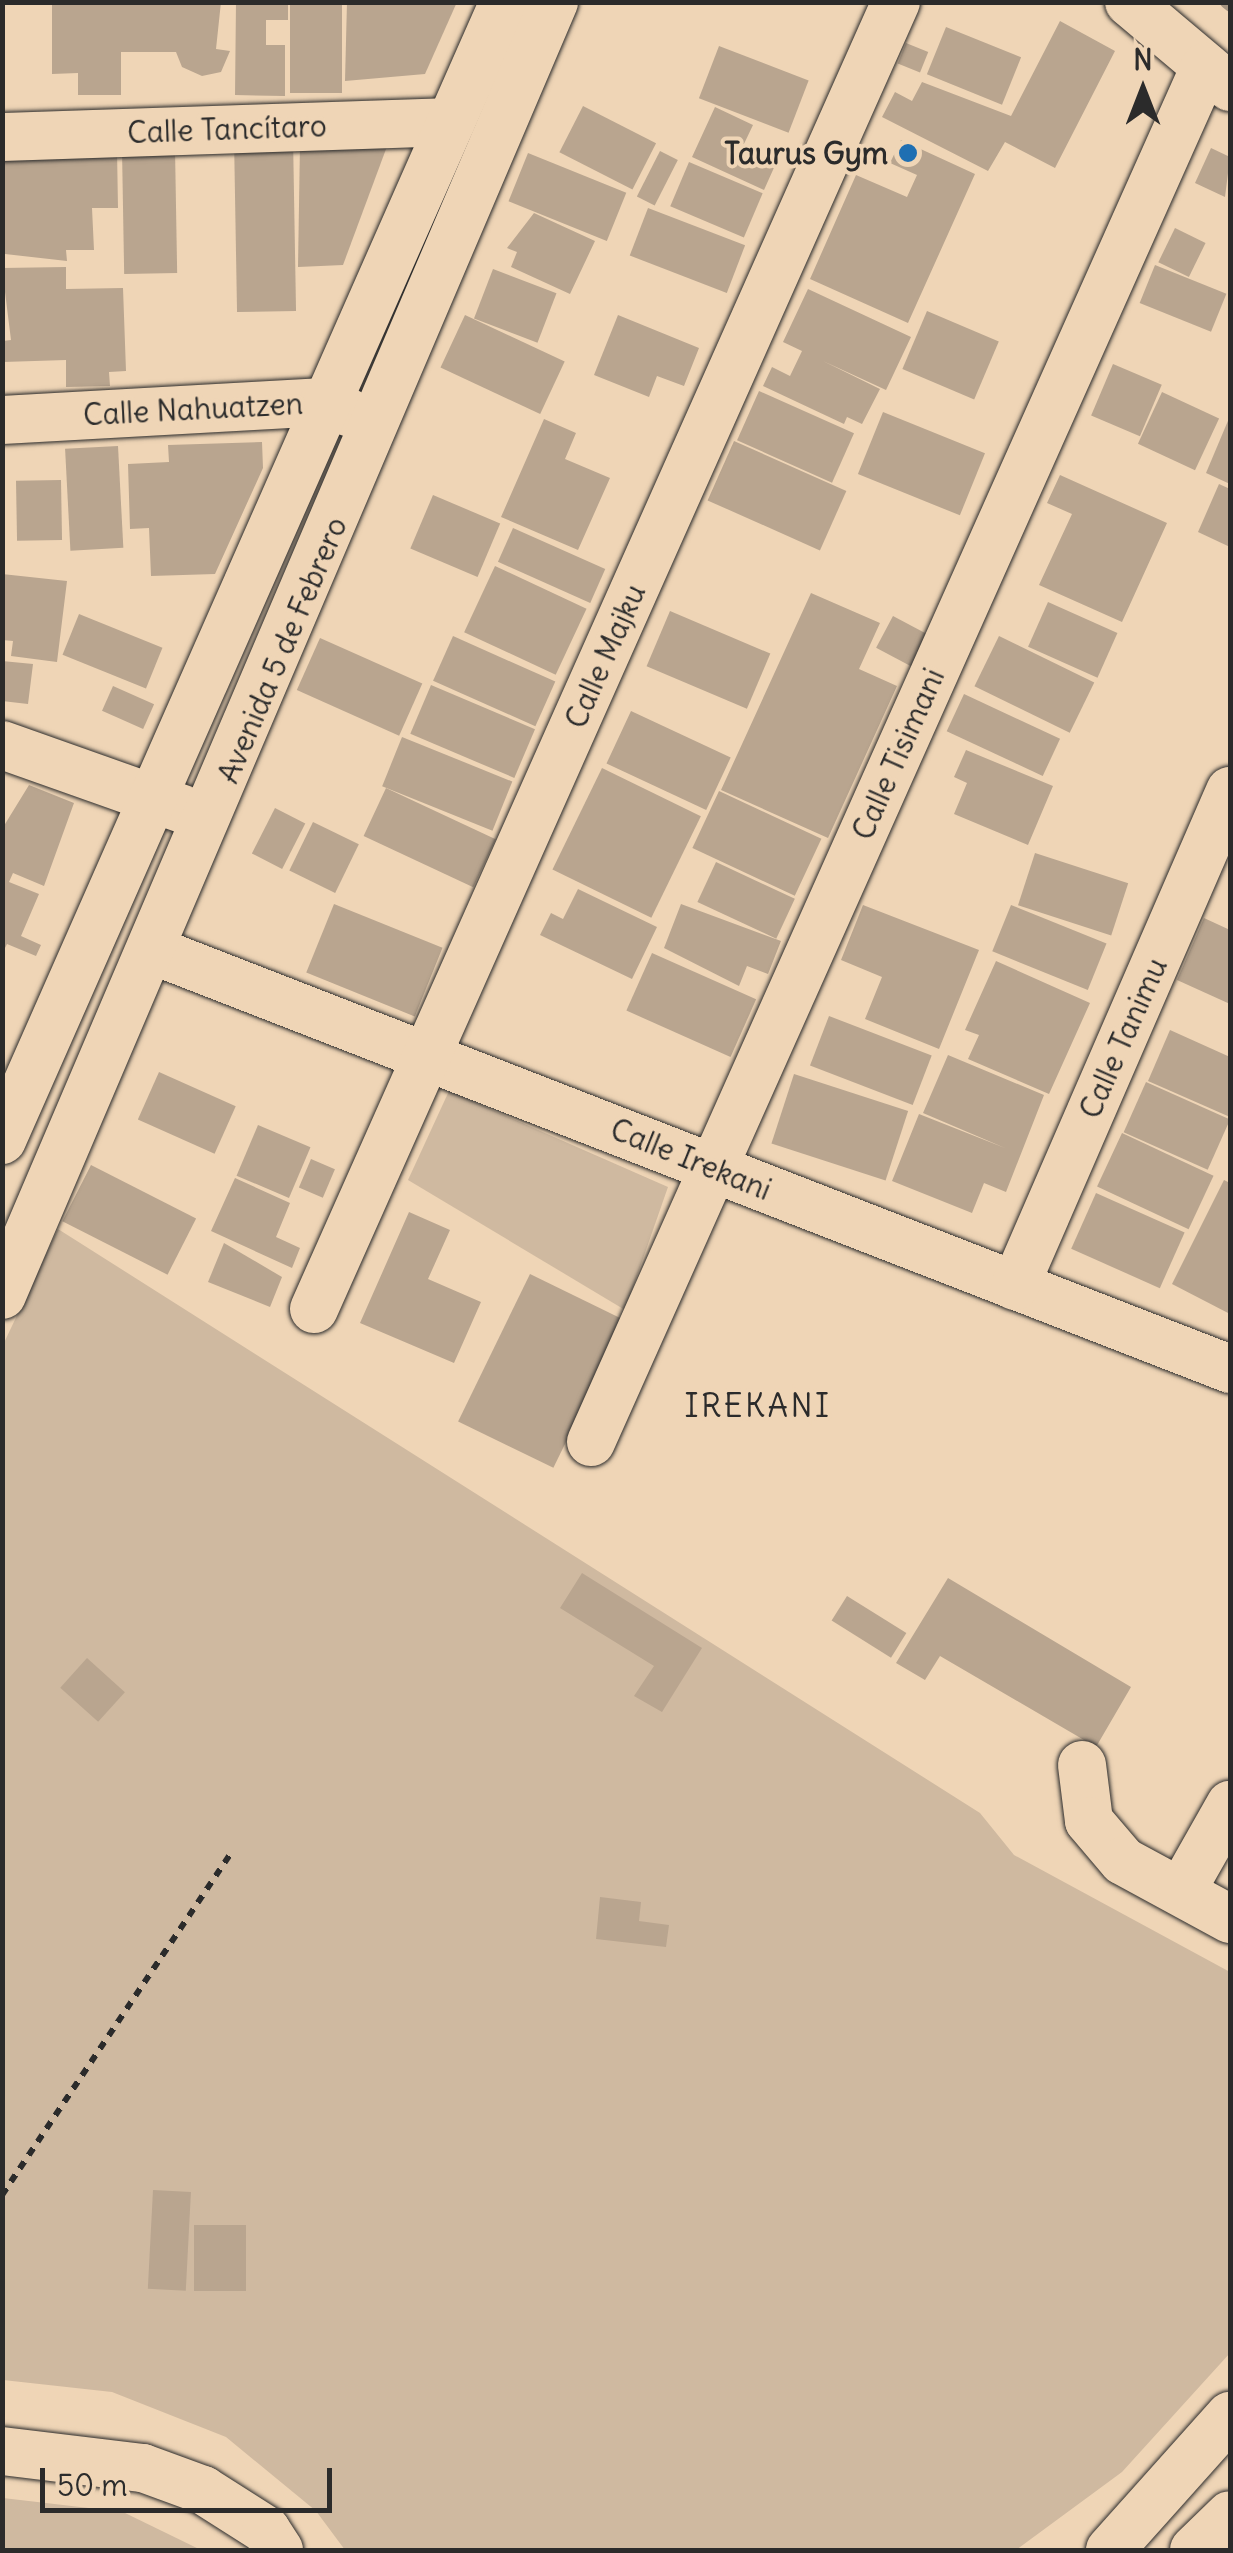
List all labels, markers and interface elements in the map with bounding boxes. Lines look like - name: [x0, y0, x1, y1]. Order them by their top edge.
- north arrow: [1093, 40, 1193, 140]
- text: N: [1133, 42, 1153, 78]
- street label: Calle Tancítaro: [127, 108, 327, 150]
- place label: Taurus Gym: [724, 135, 888, 171]
- marker: Taurus Gym: [897, 142, 919, 164]
- street label: Calle Nahuatzen: [82, 385, 304, 433]
- street label: Avenida 5 de Febrero: [210, 512, 354, 788]
- street label: Calle Majku: [557, 578, 653, 734]
- street label: Calle Tisimani: [844, 663, 952, 845]
- street label: Calle Tanimu: [1072, 952, 1174, 1124]
- street label: Calle Irekani: [605, 1110, 777, 1208]
- district label: IREKANI: [684, 1387, 832, 1425]
- scale bar: [45, 2448, 338, 2510]
- text: 50 m: [57, 2466, 127, 2504]

